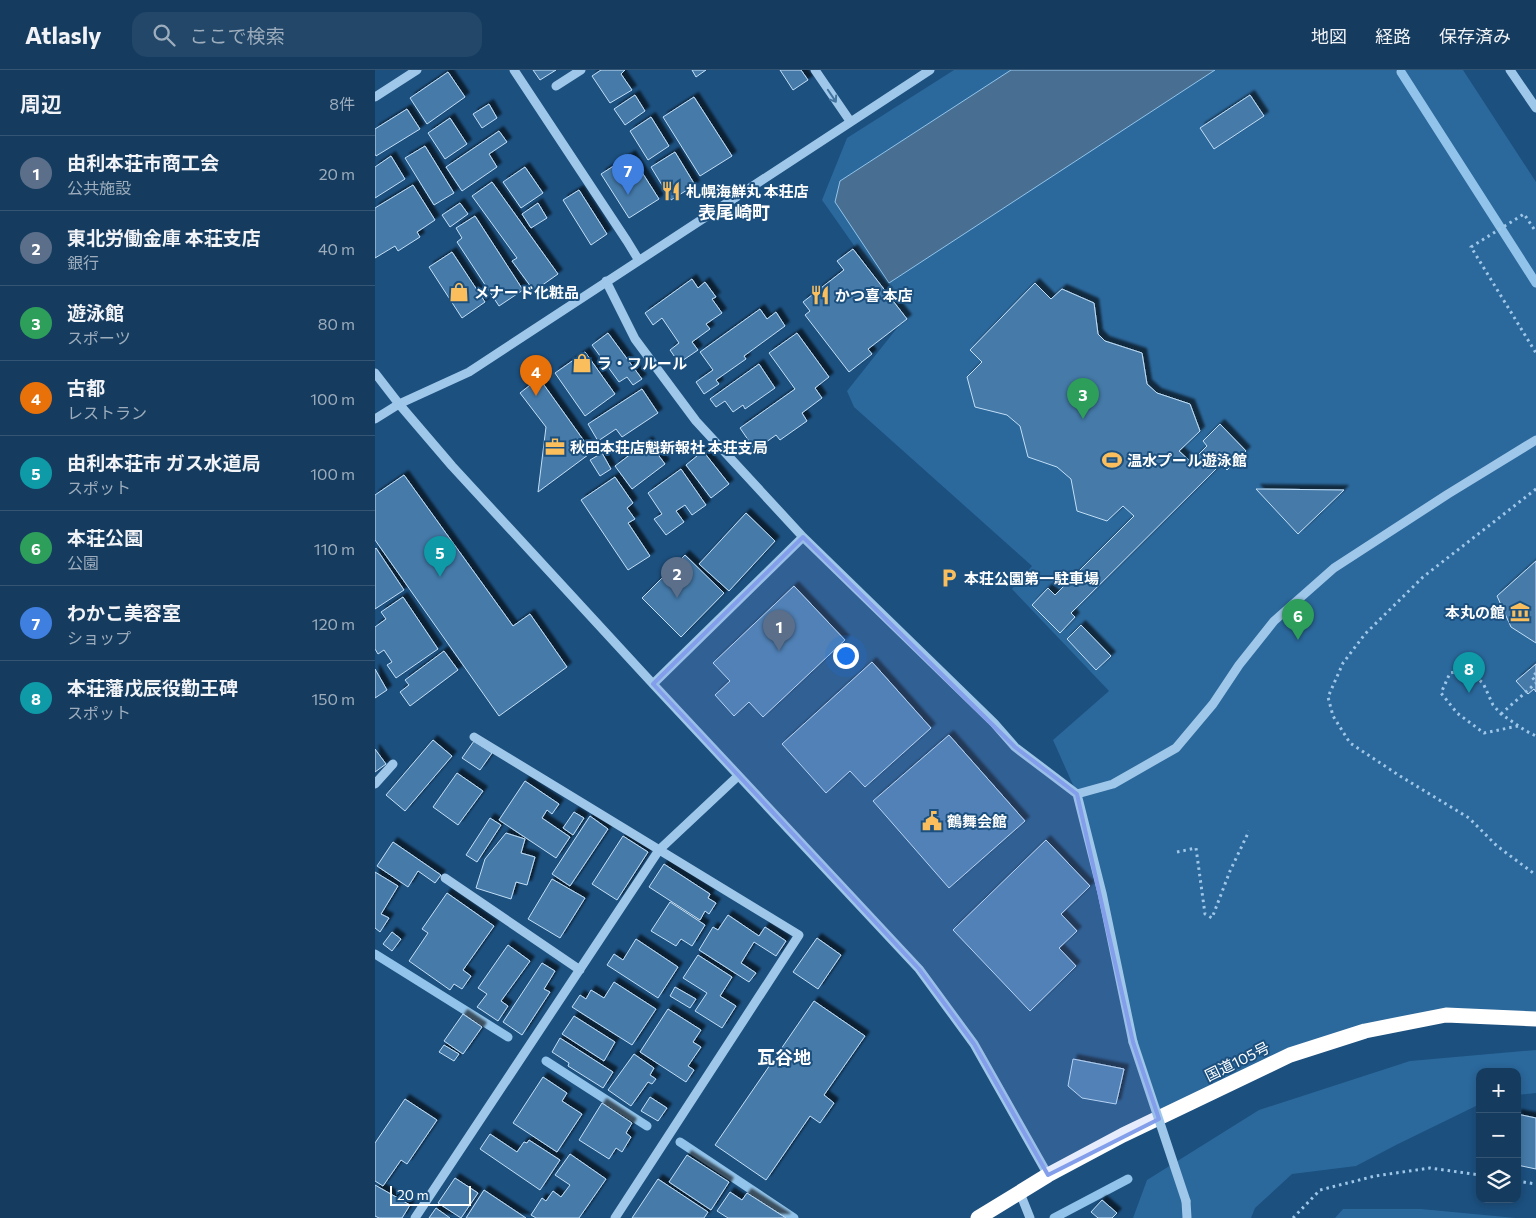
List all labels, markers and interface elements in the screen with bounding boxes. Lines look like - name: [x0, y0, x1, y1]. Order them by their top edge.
- search box: [132, 12, 482, 57]
- text: Atlasly: [25, 20, 102, 49]
- icon: search: [150, 21, 178, 49]
- text: ここで検索: [190, 24, 285, 47]
- text: 地図: [1311, 25, 1347, 47]
- text: 経路: [1375, 25, 1411, 47]
- text: 保存済み: [1439, 25, 1511, 47]
- one-way arrow: [827, 88, 837, 102]
- text: 周辺: [20, 91, 62, 116]
- text: 8件: [329, 94, 355, 113]
- text: 由利本荘市商工会: [67, 151, 219, 174]
- pin: 7: [612, 154, 644, 195]
- text: 1: [32, 164, 40, 183]
- text: 20 m: [319, 164, 355, 183]
- text: 公共施設: [67, 178, 131, 197]
- restaurant icon: 札幌海鮮丸 本荘店: [660, 180, 682, 202]
- place label: 札幌海鮮丸 本荘店: [686, 182, 809, 200]
- district label: 表尾崎町: [698, 201, 770, 223]
- text: 東北労働金庫 本荘支店: [67, 226, 261, 249]
- text: 2: [31, 239, 41, 258]
- text: 40 m: [318, 239, 355, 258]
- text: 銀行: [67, 253, 99, 272]
- shop icon: メナード化粧品: [448, 281, 470, 303]
- place label: メナード化粧品: [474, 283, 579, 301]
- restaurant icon: かつ喜 本店: [809, 284, 831, 306]
- place label: かつ喜 本店: [835, 286, 913, 304]
- text: 遊泳館: [67, 301, 124, 324]
- text: 3: [31, 314, 41, 333]
- text: 80 m: [318, 314, 355, 333]
- text: スポーツ: [67, 328, 131, 347]
- shop icon: ラ・フルール: [571, 352, 593, 374]
- place label: ラ・フルール: [597, 354, 687, 372]
- pin: 4: [520, 355, 552, 396]
- text: 古都: [67, 376, 105, 399]
- pin: 3: [1067, 378, 1099, 419]
- text: 4: [31, 389, 41, 408]
- text: 100 m: [310, 389, 355, 408]
- text: レストラン: [67, 403, 147, 422]
- office icon: 秋田本荘店魁新報社 本荘支局: [544, 436, 566, 458]
- place label: 秋田本荘店魁新報社 本荘支局: [570, 438, 768, 456]
- sports icon: 温水プール遊泳館: [1101, 449, 1123, 471]
- text: 由利本荘市 ガス水道局: [67, 451, 261, 474]
- place label: 温水プール遊泳館: [1127, 451, 1247, 469]
- text: 5: [31, 464, 41, 483]
- text: 100 m: [310, 464, 355, 483]
- text: スポット: [67, 478, 131, 497]
- text: 本荘公園: [67, 526, 143, 549]
- pin: 5: [424, 536, 456, 577]
- text: 6: [31, 539, 41, 558]
- text: 110 m: [314, 539, 355, 558]
- text: 公園: [67, 553, 99, 572]
- pin: 2: [661, 557, 693, 598]
- parking icon: 本荘公園第一駐車場: [938, 567, 960, 589]
- place label: 本荘公園第一駐車場: [964, 569, 1099, 587]
- pin: 6: [1282, 599, 1314, 640]
- text: わかこ美容室: [67, 601, 181, 624]
- museum icon: 本丸の館: [1509, 601, 1531, 623]
- place label: 本丸の館: [1445, 603, 1505, 621]
- pin: 1: [763, 610, 795, 651]
- text: 7: [32, 614, 40, 633]
- text: 120 m: [312, 614, 355, 633]
- text: ショップ: [67, 628, 131, 647]
- your location: [833, 643, 859, 669]
- pin: 8: [1453, 652, 1485, 693]
- text: 本荘藩戊辰役勤王碑: [67, 676, 238, 699]
- text: 8: [31, 689, 41, 708]
- text: 150 m: [312, 689, 355, 708]
- text: スポット: [67, 703, 131, 722]
- public building icon: 鶴舞会館: [921, 810, 943, 832]
- place label: 鶴舞会館: [947, 812, 1007, 830]
- street label: 国道105号: [1202, 1038, 1272, 1084]
- district label: 瓦谷地: [757, 1046, 811, 1068]
- map controls: [1476, 1068, 1521, 1203]
- button: +: [1476, 1068, 1521, 1113]
- button: −: [1476, 1113, 1521, 1158]
- button: layers: [1476, 1158, 1521, 1203]
- scale bar: [390, 1183, 471, 1206]
- text: 20 m: [397, 1186, 429, 1203]

